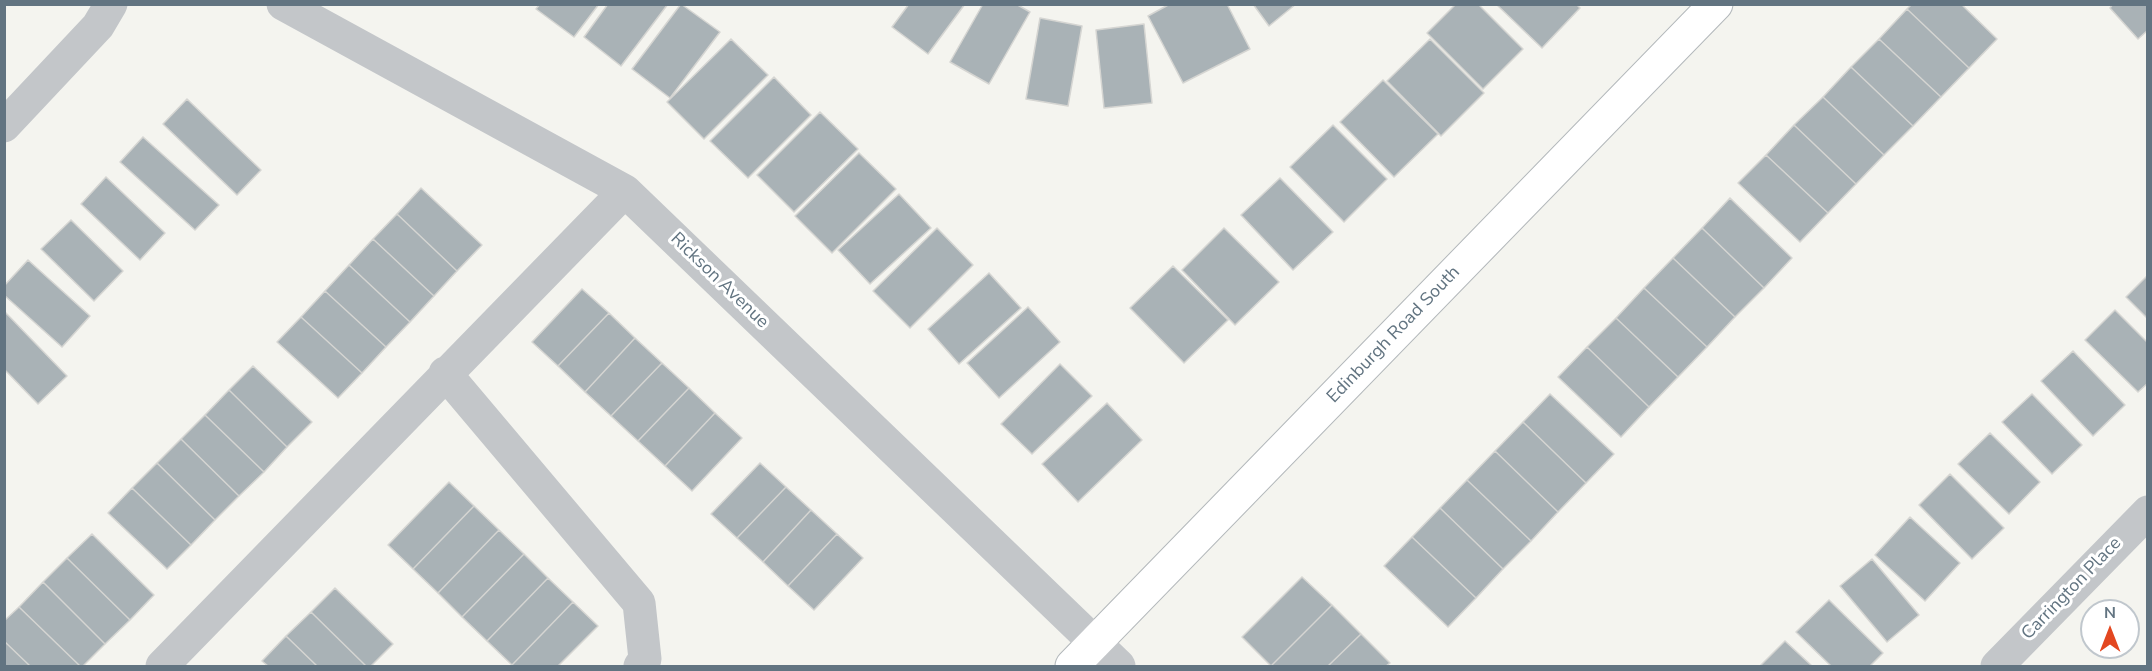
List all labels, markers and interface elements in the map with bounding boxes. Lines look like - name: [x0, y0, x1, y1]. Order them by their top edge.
- street label: Rickson Avenue: [665, 229, 773, 333]
- street label: Edinburgh Road South: [1323, 262, 1465, 408]
- street label: Carrington Place: [2018, 533, 2126, 645]
- north arrow: [2080, 599, 2140, 659]
- text: N: [2104, 602, 2116, 624]

